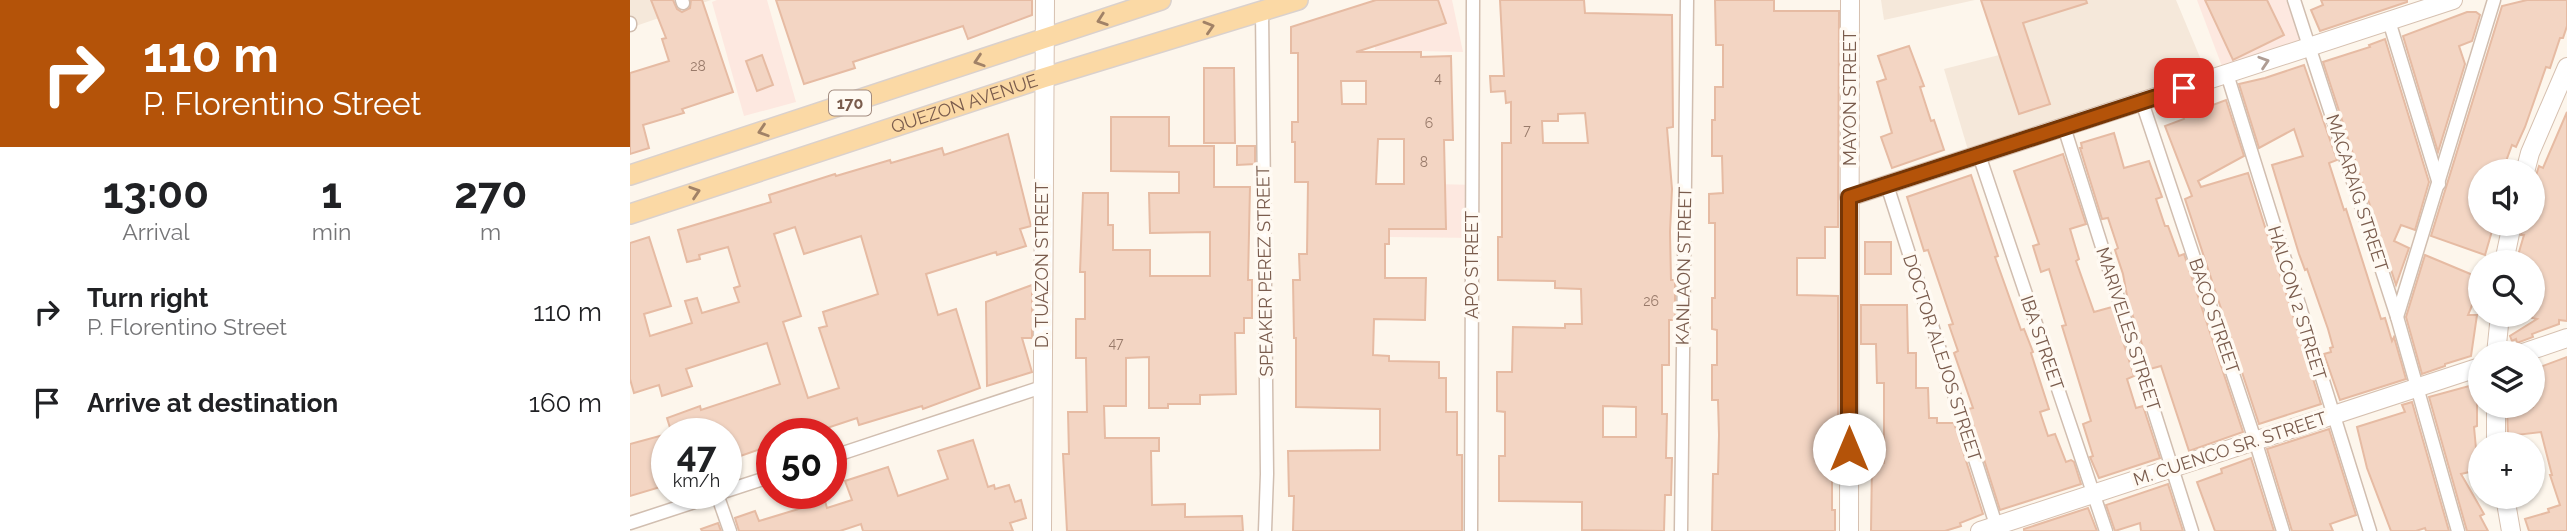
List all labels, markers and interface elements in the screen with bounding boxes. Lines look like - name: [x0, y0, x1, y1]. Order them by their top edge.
- one-way arrow: [1097, 12, 1109, 26]
- one-way arrow: [1203, 21, 1215, 36]
- text: 110 m: [143, 26, 279, 83]
- icon: right: [28, 28, 119, 119]
- street label: MAYON STREET: [1839, 30, 1860, 166]
- one-way arrow: [973, 53, 985, 67]
- one-way arrow: [2257, 56, 2269, 70]
- house number: 28: [690, 58, 706, 74]
- pin: [2154, 58, 2214, 118]
- street label: QUEZON AVENUE: [888, 69, 1040, 137]
- icon: arrive: [2165, 69, 2203, 107]
- house number: 4: [1434, 70, 1442, 86]
- text: P. Florentino Street: [143, 85, 421, 122]
- road number: 170: [829, 90, 871, 116]
- street label: MACARAIG STREET: [2322, 112, 2393, 274]
- house number: 6: [1425, 115, 1433, 131]
- house number: 7: [1523, 122, 1531, 138]
- one-way arrow: [757, 123, 769, 138]
- house number: 8: [1420, 154, 1428, 170]
- map controls: [2468, 159, 2545, 509]
- button: sound: [2468, 159, 2545, 236]
- street label: SPEAKER PEREZ STREET: [1252, 165, 1277, 377]
- text: 13:00: [103, 169, 209, 218]
- text: 1: [321, 169, 342, 218]
- text: 270: [454, 169, 527, 218]
- street label: D. TUAZON STREET: [1031, 182, 1052, 348]
- one-way arrow: [688, 186, 700, 200]
- street label: KANLAON STREET: [1672, 187, 1695, 345]
- street label: APO STREET: [1461, 211, 1482, 319]
- text: Arrival: [122, 218, 190, 245]
- text: min: [312, 218, 351, 245]
- text: m: [480, 218, 501, 245]
- street label: HALCON 2 STREET: [2264, 223, 2331, 383]
- street label: MARIVELES STREET: [2092, 244, 2165, 413]
- button: search: [2468, 250, 2545, 327]
- street label: DOCTOR ALEJOS STREET: [1899, 252, 1986, 464]
- street label: BACO STREET: [2185, 256, 2244, 376]
- text: Turn right: [87, 283, 208, 313]
- icon: right: [28, 293, 66, 331]
- house number: 26: [1643, 293, 1659, 309]
- street label: IBA STREET: [2016, 293, 2069, 393]
- text: 110 m: [533, 297, 602, 327]
- text: P. Florentino Street: [87, 313, 287, 340]
- house number: 47: [1108, 335, 1124, 351]
- button: layers: [2468, 341, 2545, 418]
- icon: arrive: [28, 384, 66, 422]
- text: Arrive at destination: [87, 388, 338, 418]
- text: 160 m: [529, 388, 602, 418]
- street label: M. CUENCO SR. STREET: [2130, 407, 2329, 490]
- position arrow: [1812, 412, 1886, 486]
- speed limit sign: 50: [756, 418, 847, 509]
- button: +: [2468, 432, 2545, 509]
- text: 47: [677, 434, 716, 475]
- text: km/h: [673, 470, 720, 491]

